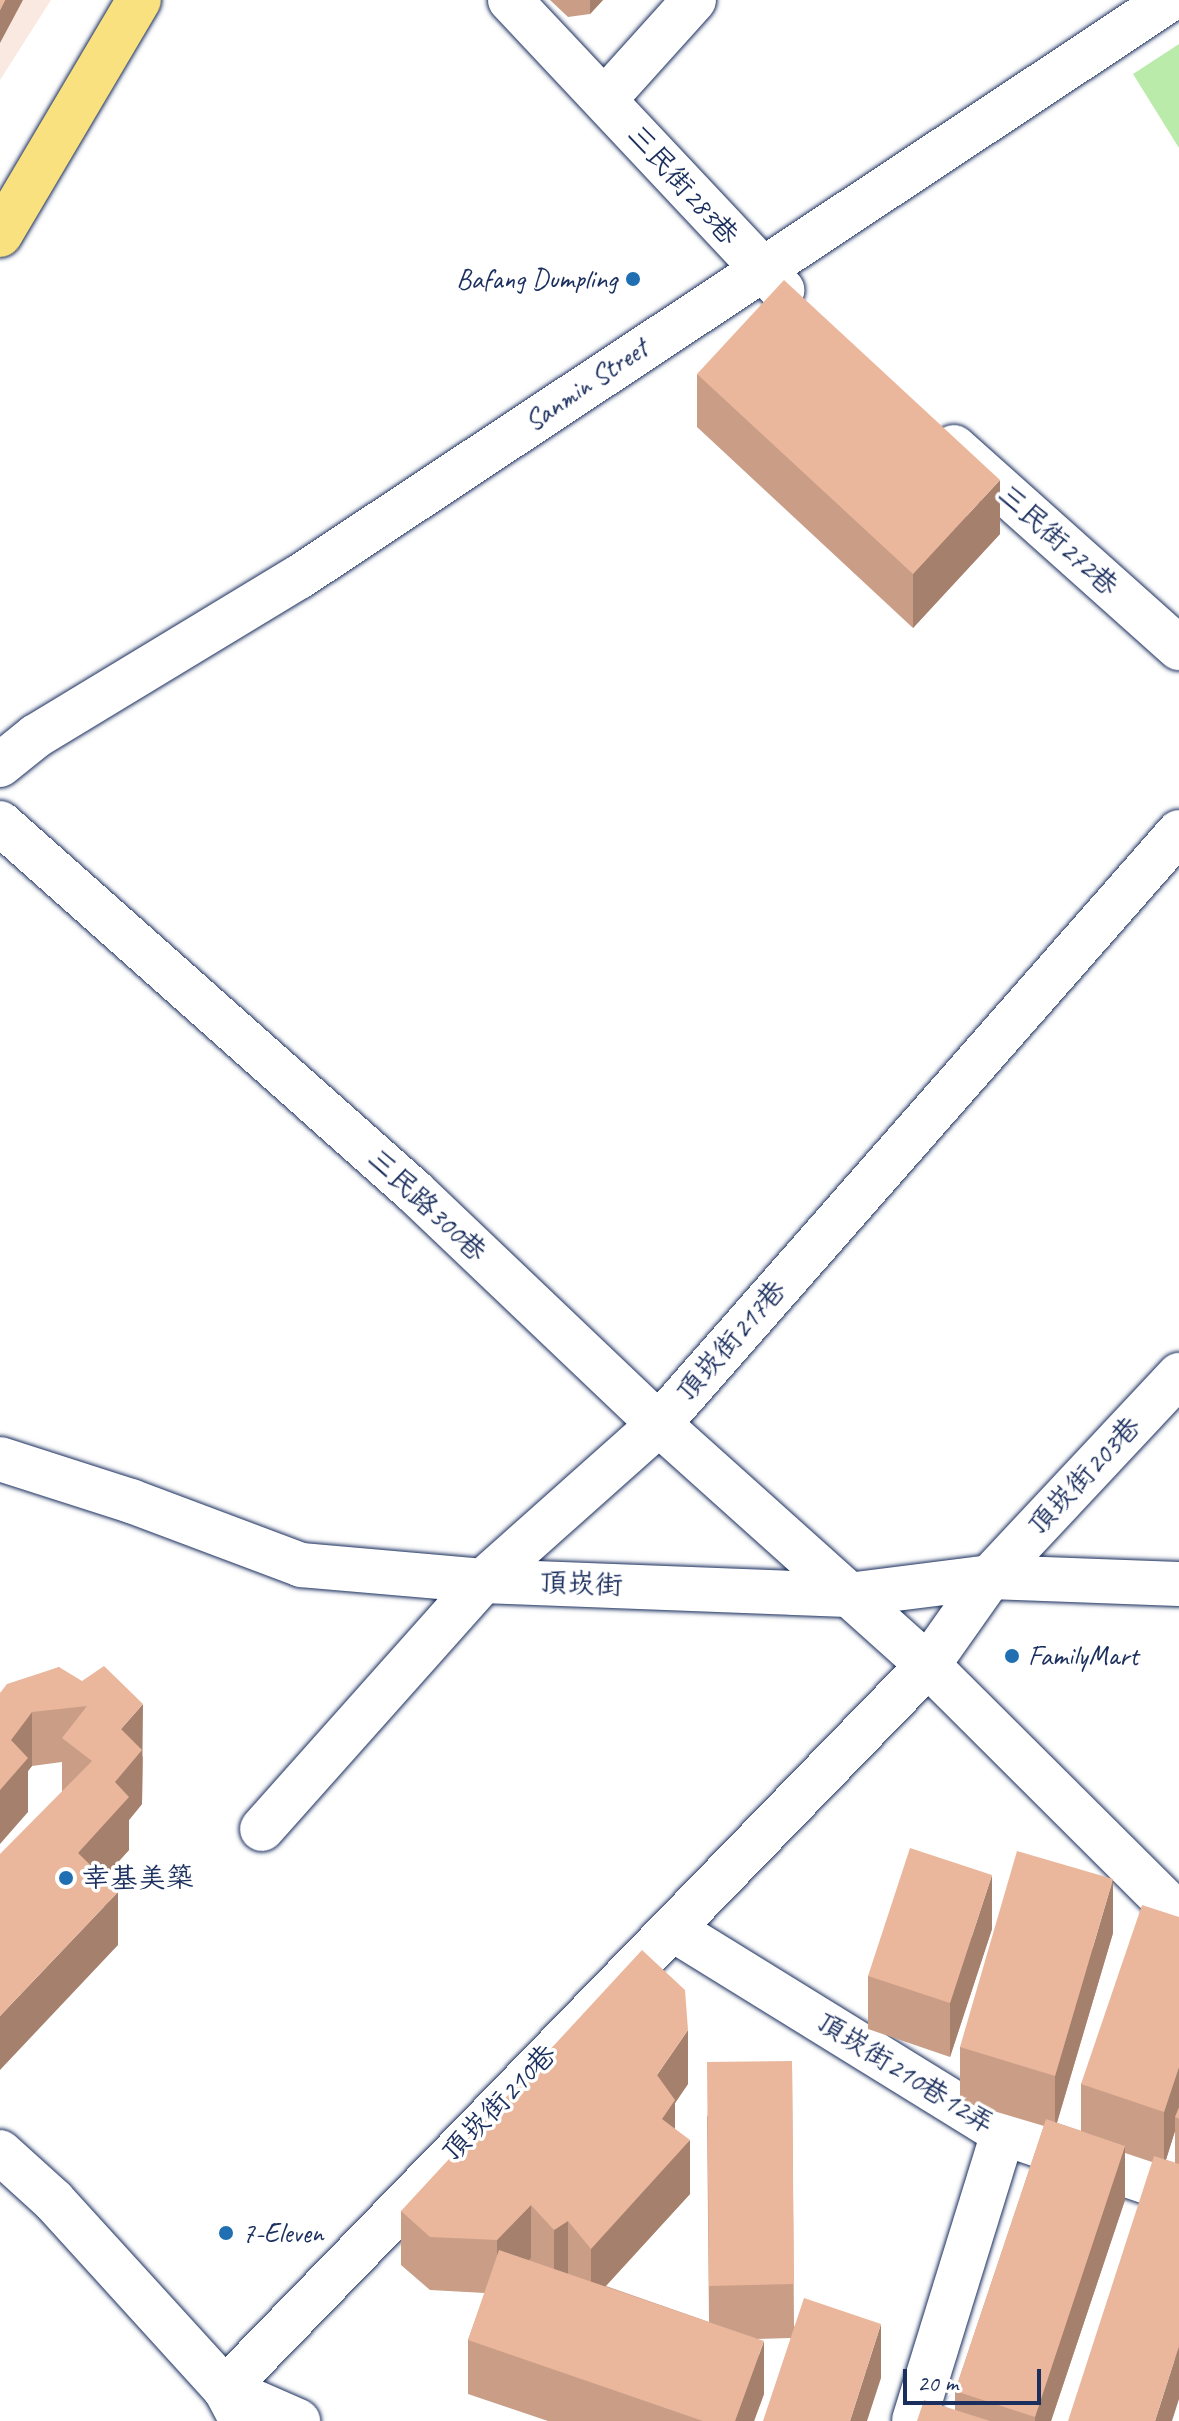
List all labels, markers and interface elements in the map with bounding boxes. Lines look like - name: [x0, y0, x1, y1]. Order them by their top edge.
- street label: 三民街283巷: [620, 118, 746, 252]
- place label: Bafang Dumpling: [456, 262, 617, 296]
- marker: Bafang Dumpling: [624, 270, 642, 288]
- street label: Sanmin Street: [518, 332, 654, 438]
- street label: 三民街272巷: [991, 477, 1125, 603]
- street label: 三民路300巷: [361, 1142, 493, 1268]
- street label: 頂崁街217巷: [669, 1273, 793, 1409]
- street label: 頂崁街203巷: [1021, 1410, 1147, 1542]
- street label: 頂崁街: [538, 1566, 624, 1602]
- place label: FamilyMart: [1028, 1639, 1138, 1673]
- marker: FamilyMart: [1003, 1647, 1021, 1665]
- place label: 幸基美築: [82, 1861, 194, 1895]
- marker: 幸基美築: [57, 1869, 75, 1887]
- street label: 頂崁街210巷12弄: [810, 2005, 1000, 2141]
- street label: 頂崁街210巷: [435, 2037, 563, 2169]
- place label: 7-Eleven: [242, 2216, 323, 2250]
- marker: 7-Eleven: [217, 2224, 235, 2242]
- scale bar: [907, 2353, 1045, 2403]
- text: 20 m: [917, 2368, 958, 2398]

